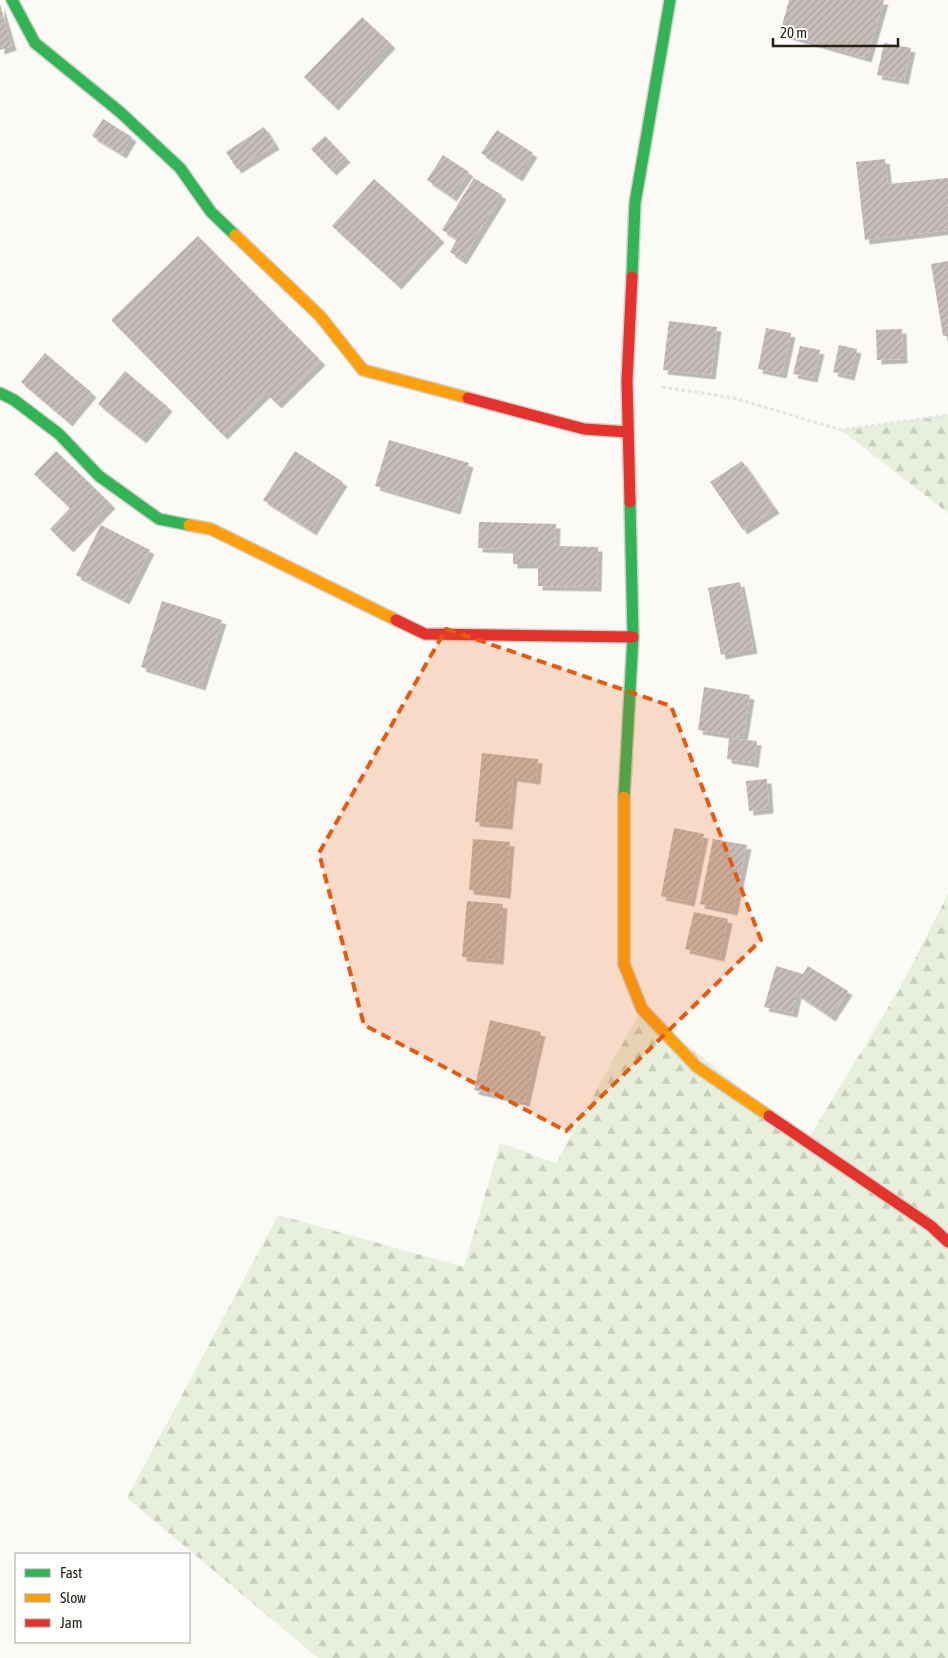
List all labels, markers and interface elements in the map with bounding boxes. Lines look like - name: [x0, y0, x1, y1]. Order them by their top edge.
- scale bar: [773, 15, 898, 47]
- text: 20 m: [780, 24, 807, 41]
- legend: [15, 1553, 190, 1643]
- text: Fast: [60, 1564, 82, 1581]
- text: Slow: [60, 1589, 86, 1606]
- text: Jam: [60, 1614, 83, 1631]

